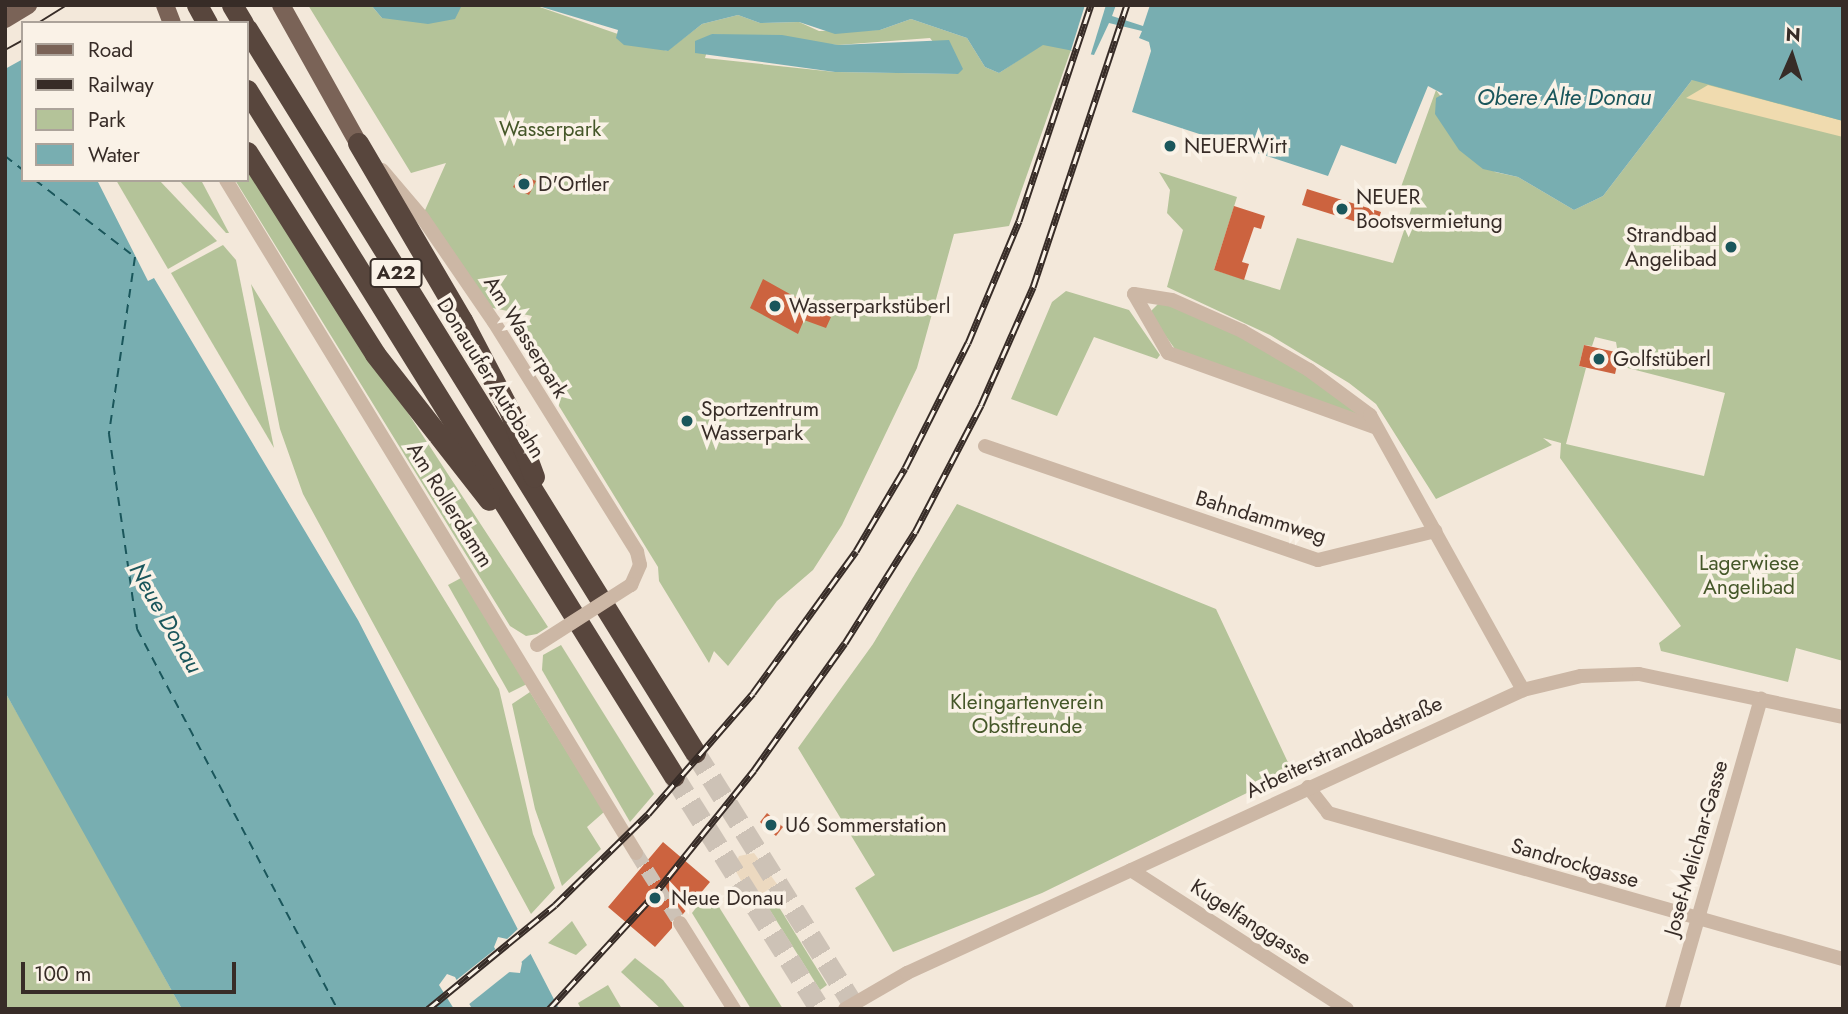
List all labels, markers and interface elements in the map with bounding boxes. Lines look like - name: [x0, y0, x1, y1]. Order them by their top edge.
- legend: [21, 21, 248, 182]
- north arrow: [1757, 21, 1827, 91]
- text: N: [1785, 21, 1801, 48]
- text: Road: [88, 35, 133, 65]
- text: Railway: [88, 70, 154, 100]
- water label: Obere Alte Donau: [1477, 83, 1651, 111]
- text: Park: [88, 105, 125, 135]
- park label: Wasserpark: [499, 116, 601, 142]
- place label: NEUERWirt: [1184, 133, 1287, 159]
- marker: NEUERWirt: [1162, 138, 1178, 154]
- text: Water: [88, 140, 140, 170]
- place label: D'Ortler: [538, 171, 609, 197]
- marker: D'Ortler: [516, 176, 532, 192]
- place label: NEUER Bootsvermietung: [1356, 184, 1503, 234]
- marker: NEUER Bootsvermietung: [1334, 201, 1350, 217]
- place label: Strandbad Angelibad: [1625, 222, 1717, 272]
- marker: Strandbad Angelibad: [1723, 239, 1739, 255]
- road number: A22: [368, 258, 424, 288]
- street label: Am Wasserpark: [479, 271, 573, 403]
- street label: Donauufer Autobahn: [431, 293, 551, 463]
- place label: Wasserparkstüberl: [789, 293, 951, 319]
- marker: Wasserparkstüberl: [767, 298, 783, 314]
- place label: Golfstüberl: [1613, 346, 1711, 372]
- marker: Golfstüberl: [1591, 351, 1607, 367]
- place label: Sportzentrum Wasserpark: [701, 396, 819, 446]
- marker: Sportzentrum Wasserpark: [679, 413, 695, 429]
- street label: Am Rollerdamm: [402, 438, 498, 572]
- street label: Bahndammweg: [1193, 485, 1329, 549]
- park label: Lagerwiese Angelibad: [1699, 550, 1799, 600]
- water label: Neue Donau: [123, 558, 209, 678]
- park label: Kleingartenverein Obstfreunde: [950, 689, 1104, 739]
- street label: Arbeiterstrandbadstraße: [1242, 690, 1446, 804]
- street label: Josef-Melichar-Gasse: [1659, 757, 1733, 939]
- place label: U6 Sommerstation: [785, 812, 947, 838]
- marker: U6 Sommerstation: [763, 817, 779, 833]
- street label: Sandrockgasse: [1508, 833, 1642, 893]
- street label: Kugelfanggasse: [1186, 874, 1316, 970]
- place label: Neue Donau: [671, 885, 784, 911]
- marker: Neue Donau: [645, 888, 665, 908]
- scale bar: [24, 948, 240, 992]
- text: 100 m: [34, 959, 91, 989]

